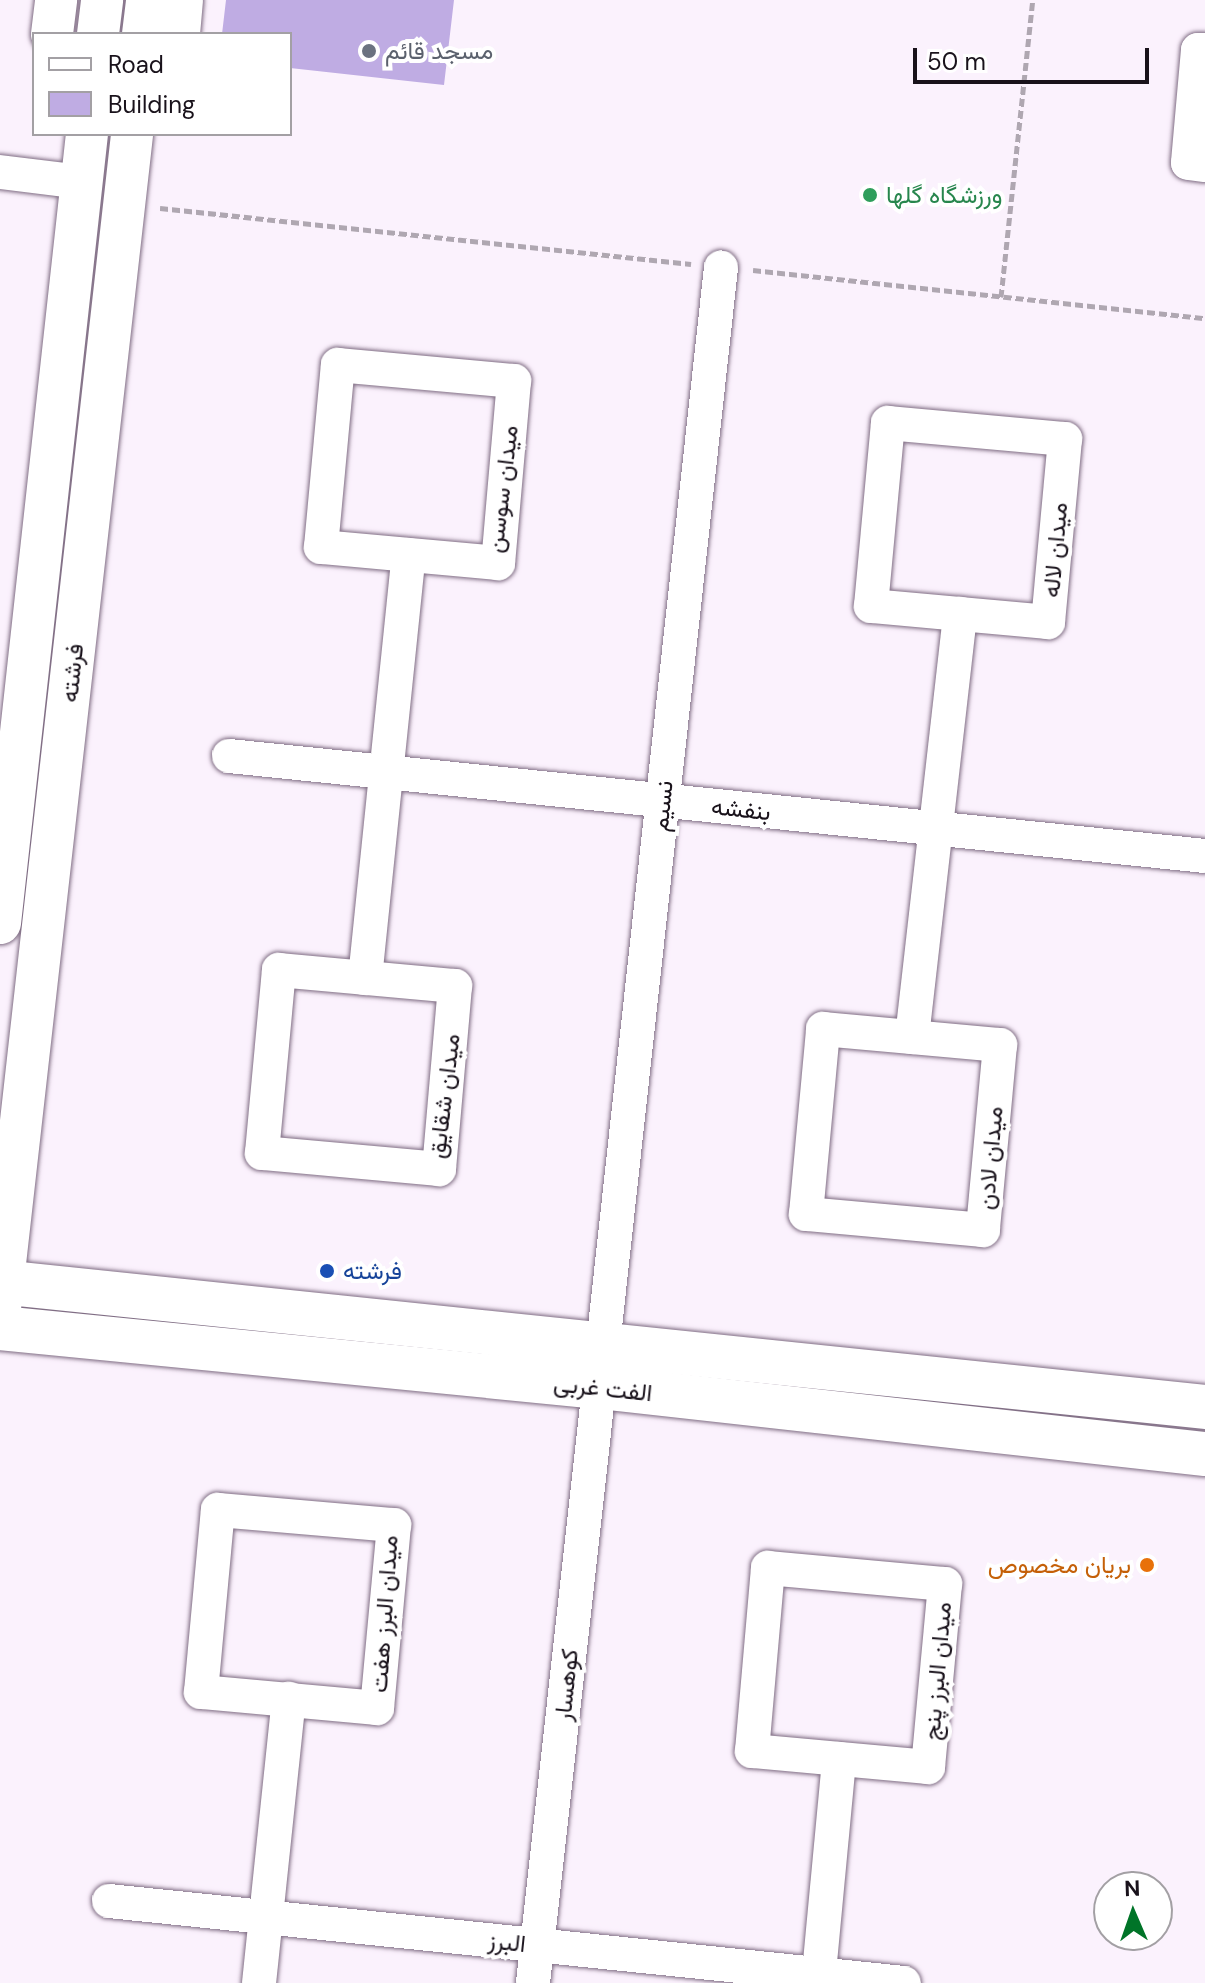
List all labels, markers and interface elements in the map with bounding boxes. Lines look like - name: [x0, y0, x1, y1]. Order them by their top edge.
- legend: [32, 32, 292, 136]
- scale bar: [917, 32, 1153, 82]
- place label: مسجد قائم: [385, 37, 493, 65]
- marker: مسجد قائم: [360, 42, 378, 60]
- text: 50 m: [927, 46, 986, 77]
- text: Road: [108, 49, 164, 80]
- text: Building: [108, 89, 195, 120]
- place label: ورزشگاه گلها: [886, 181, 1002, 209]
- marker: ورزشگاه گلها: [861, 186, 879, 204]
- street label: میدان سوسن: [480, 424, 524, 554]
- street label: میدان لاله: [1036, 501, 1074, 599]
- street label: فرشته: [55, 642, 89, 704]
- street label: نسیم: [645, 779, 679, 833]
- street label: بنفشه: [710, 792, 772, 826]
- street label: میدان شقایق: [422, 1032, 466, 1160]
- street label: میدان لادن: [971, 1105, 1009, 1211]
- place label: فرشته: [343, 1257, 402, 1285]
- marker: فرشته: [318, 1262, 336, 1280]
- street label: الفت غربی: [552, 1368, 654, 1408]
- street label: میدان البرز هفت: [364, 1534, 404, 1694]
- place label: بریان مخصوص: [988, 1551, 1131, 1579]
- marker: بریان مخصوص: [1138, 1556, 1156, 1574]
- street label: میدان البرز پنج: [917, 1601, 957, 1741]
- street label: کوهسار: [548, 1647, 584, 1723]
- north arrow: [1093, 1871, 1173, 1951]
- text: N: [1124, 1874, 1141, 1903]
- street label: البرز: [487, 1926, 527, 1958]

